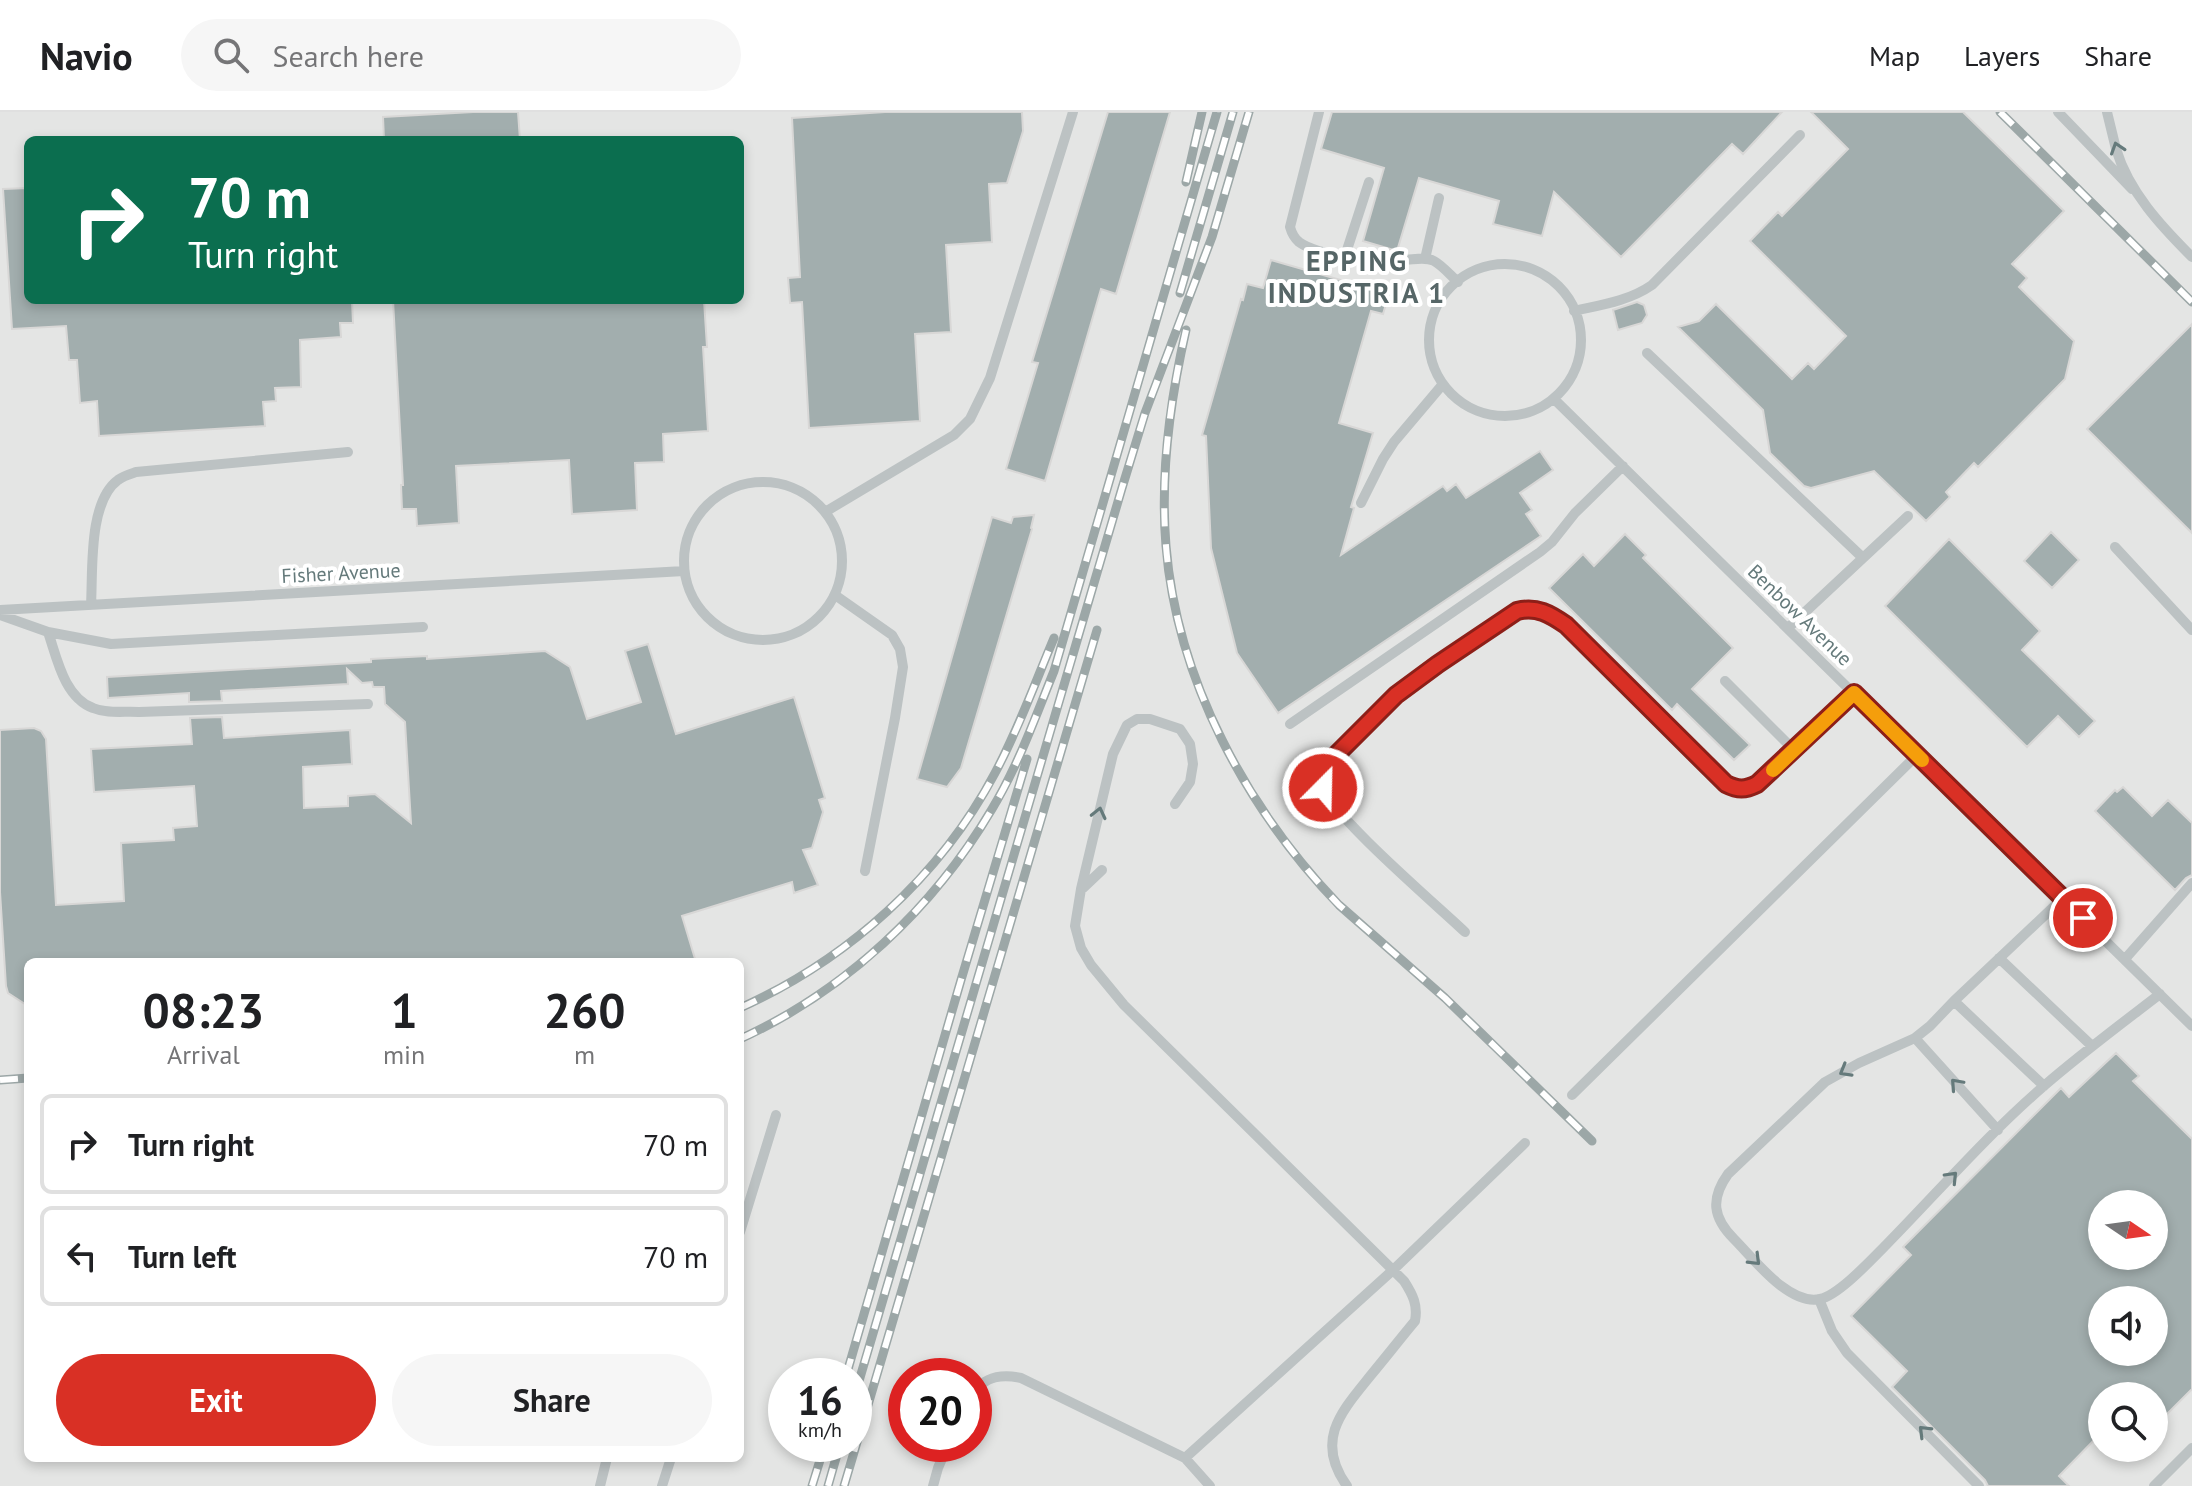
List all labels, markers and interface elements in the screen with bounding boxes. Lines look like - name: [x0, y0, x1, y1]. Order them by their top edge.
- search box: [181, 19, 741, 91]
- text: Navio: [40, 31, 133, 80]
- icon: search: [209, 33, 253, 77]
- text: Search here: [273, 36, 424, 75]
- text: Map: [1869, 37, 1920, 74]
- text: Layers: [1964, 37, 2040, 74]
- text: Share: [2084, 37, 2152, 74]
- one-way arrow: [2111, 142, 2127, 156]
- text: 70 m: [188, 161, 311, 233]
- icon: right: [56, 168, 160, 272]
- text: Turn right: [188, 231, 338, 278]
- district label: EPPING INDUSTRIA 1: [1268, 242, 1446, 311]
- street label: Fisher Avenue: [281, 557, 401, 589]
- street label: Benbow Avenue: [1742, 559, 1858, 671]
- position arrow: [1281, 746, 1365, 830]
- one-way arrow: [1090, 807, 1107, 821]
- pin: [2049, 884, 2117, 952]
- icon: arrive: [2061, 896, 2105, 940]
- text: 08:23: [143, 979, 264, 1041]
- text: 1: [390, 979, 418, 1041]
- text: 260: [544, 979, 625, 1041]
- text: Arrival: [167, 1038, 240, 1071]
- text: min: [383, 1038, 425, 1071]
- text: m: [574, 1038, 595, 1071]
- one-way arrow: [1839, 1061, 1853, 1077]
- one-way arrow: [1952, 1079, 1966, 1094]
- icon: right: [60, 1122, 104, 1166]
- text: Turn right: [128, 1125, 254, 1164]
- text: 70 m: [643, 1125, 708, 1164]
- one-way arrow: [1943, 1172, 1957, 1186]
- north arrow: [2088, 1190, 2168, 1270]
- map controls: [2088, 1190, 2168, 1462]
- icon: left: [60, 1234, 104, 1278]
- text: Turn left: [128, 1237, 236, 1276]
- text: 70 m: [643, 1237, 708, 1276]
- one-way arrow: [1746, 1251, 1760, 1265]
- button: sound: [2088, 1286, 2168, 1366]
- button: Exit: [56, 1354, 376, 1446]
- button: Share: [392, 1354, 712, 1446]
- speed limit sign: 20: [888, 1358, 992, 1462]
- text: 16: [797, 1374, 843, 1426]
- button: search: [2088, 1382, 2168, 1462]
- text: km/h: [798, 1417, 842, 1443]
- one-way arrow: [1918, 1426, 1933, 1440]

